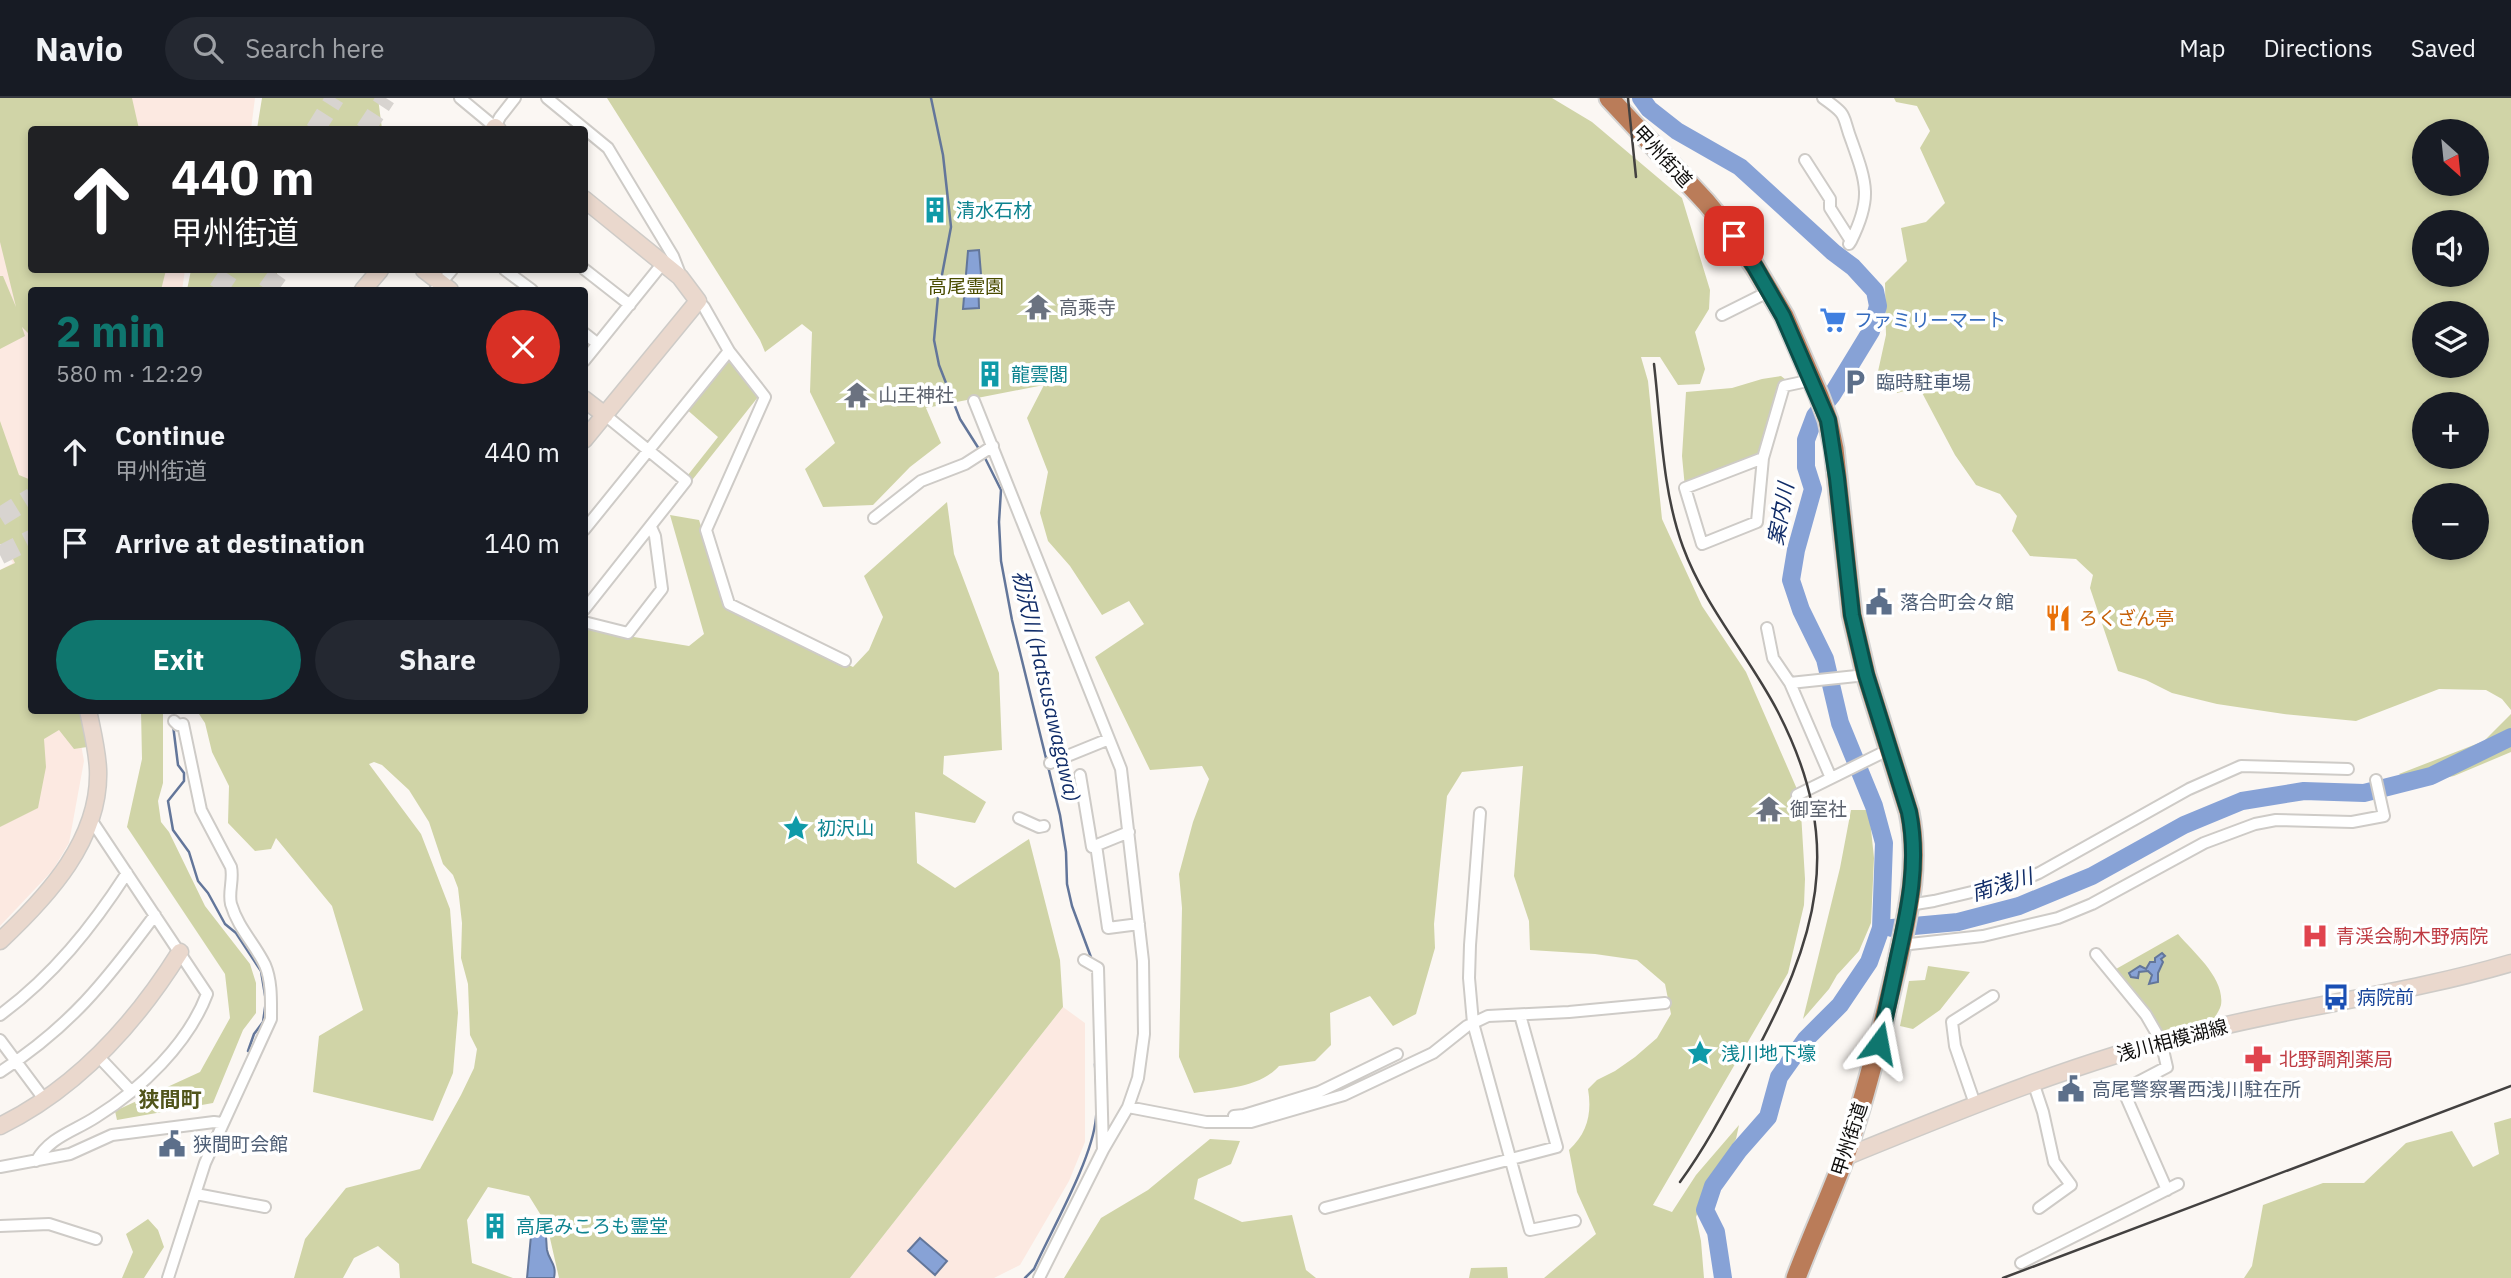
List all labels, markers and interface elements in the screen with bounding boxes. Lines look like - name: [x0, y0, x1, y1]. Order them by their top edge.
- search box: [165, 17, 655, 80]
- text: Navio: [35, 27, 123, 70]
- icon: search: [189, 29, 227, 67]
- text: Search here: [245, 31, 385, 65]
- text: Map: [2179, 32, 2225, 64]
- text: Directions: [2263, 32, 2373, 64]
- text: Saved: [2411, 32, 2476, 64]
- north arrow: [2412, 119, 2488, 196]
- map controls: [2412, 119, 2489, 560]
- street label: 甲州街道: [1628, 120, 1698, 192]
- text: 440 m: [171, 145, 315, 208]
- icon: ahead: [56, 154, 147, 245]
- building icon: 清水石材: [920, 195, 950, 225]
- place label: 清水石材: [956, 198, 1032, 222]
- pin: [1704, 206, 1764, 266]
- button: sound: [2412, 210, 2489, 287]
- text: 甲州街道: [171, 211, 299, 253]
- icon: arrive: [1715, 217, 1753, 255]
- park label: 高尾霊園: [928, 274, 1004, 298]
- temple icon: 高乘寺: [1023, 292, 1053, 322]
- place label: 高乘寺: [1059, 295, 1116, 319]
- button: layers: [2412, 301, 2489, 378]
- text: 2 min: [56, 304, 166, 359]
- supermarket icon: ファミリーマート: [1818, 305, 1848, 335]
- place label: ファミリーマート: [1854, 308, 2006, 332]
- button: close: [486, 310, 560, 384]
- text: 580 m · 12:29: [56, 358, 203, 388]
- building icon: 龍雲閣: [975, 359, 1005, 389]
- place label: 龍雲閣: [1011, 362, 1068, 386]
- parking icon: 臨時駐車場: [1840, 367, 1870, 397]
- place label: 臨時駐車場: [1876, 370, 1971, 394]
- temple icon: 山王神社: [842, 380, 872, 410]
- place label: 山王神社: [878, 383, 954, 407]
- button: +: [2412, 392, 2489, 469]
- text: Continue: [115, 418, 225, 452]
- icon: ahead: [56, 433, 94, 471]
- text: 440 m: [484, 435, 560, 469]
- text: 甲州街道: [115, 455, 207, 485]
- water label: 案内川: [1761, 478, 1800, 547]
- button: −: [2412, 483, 2489, 560]
- icon: arrive: [56, 524, 94, 562]
- text: Arrive at destination: [115, 526, 365, 560]
- text: 140 m: [484, 526, 560, 560]
- water label: 初沢川 (Hatsusawagawa): [1007, 567, 1087, 804]
- public building icon: 落合町会々館: [1864, 587, 1894, 617]
- place label: 落合町会々館: [1900, 590, 2014, 614]
- restaurant icon: ろくざん亭: [2043, 603, 2073, 633]
- place label: ろくざん亭: [2079, 606, 2174, 630]
- button: Exit: [56, 620, 301, 700]
- button: Share: [315, 620, 560, 700]
- temple icon: 御室社: [1754, 794, 1784, 824]
- place label: 御室社: [1790, 797, 1847, 821]
- place icon: 初沢山: [781, 813, 811, 843]
- place label: 初沢山: [817, 816, 874, 840]
- water label: 南浅川: [1967, 861, 2038, 907]
- hospital icon: 青渓会駒木野病院: [2300, 921, 2330, 951]
- place label: 青渓会駒木野病院: [2336, 924, 2488, 948]
- bus stop icon: 病院前: [2321, 982, 2351, 1012]
- place label: 病院前: [2357, 985, 2414, 1009]
- position arrow: [1842, 1006, 1916, 1080]
- street label: 浅川相模湖線: [2114, 1014, 2230, 1066]
- place icon: 浅川地下壕: [1685, 1038, 1715, 1068]
- place label: 浅川地下壕: [1721, 1041, 1816, 1065]
- pharmacy icon: 北野調剤薬局: [2243, 1044, 2273, 1074]
- place label: 北野調剤薬局: [2279, 1047, 2393, 1071]
- public building icon: 高尾警察署西浅川駐在所: [2056, 1074, 2086, 1104]
- place label: 高尾警察署西浅川駐在所: [2092, 1077, 2301, 1101]
- district label: 狭間町: [139, 1085, 202, 1113]
- street label: 甲州街道: [1826, 1099, 1872, 1179]
- public building icon: 狭間町会館: [157, 1129, 187, 1159]
- place label: 狭間町会館: [193, 1132, 288, 1156]
- building icon: 高尾みころも霊堂: [480, 1211, 510, 1241]
- place label: 高尾みころも霊堂: [516, 1214, 668, 1238]

